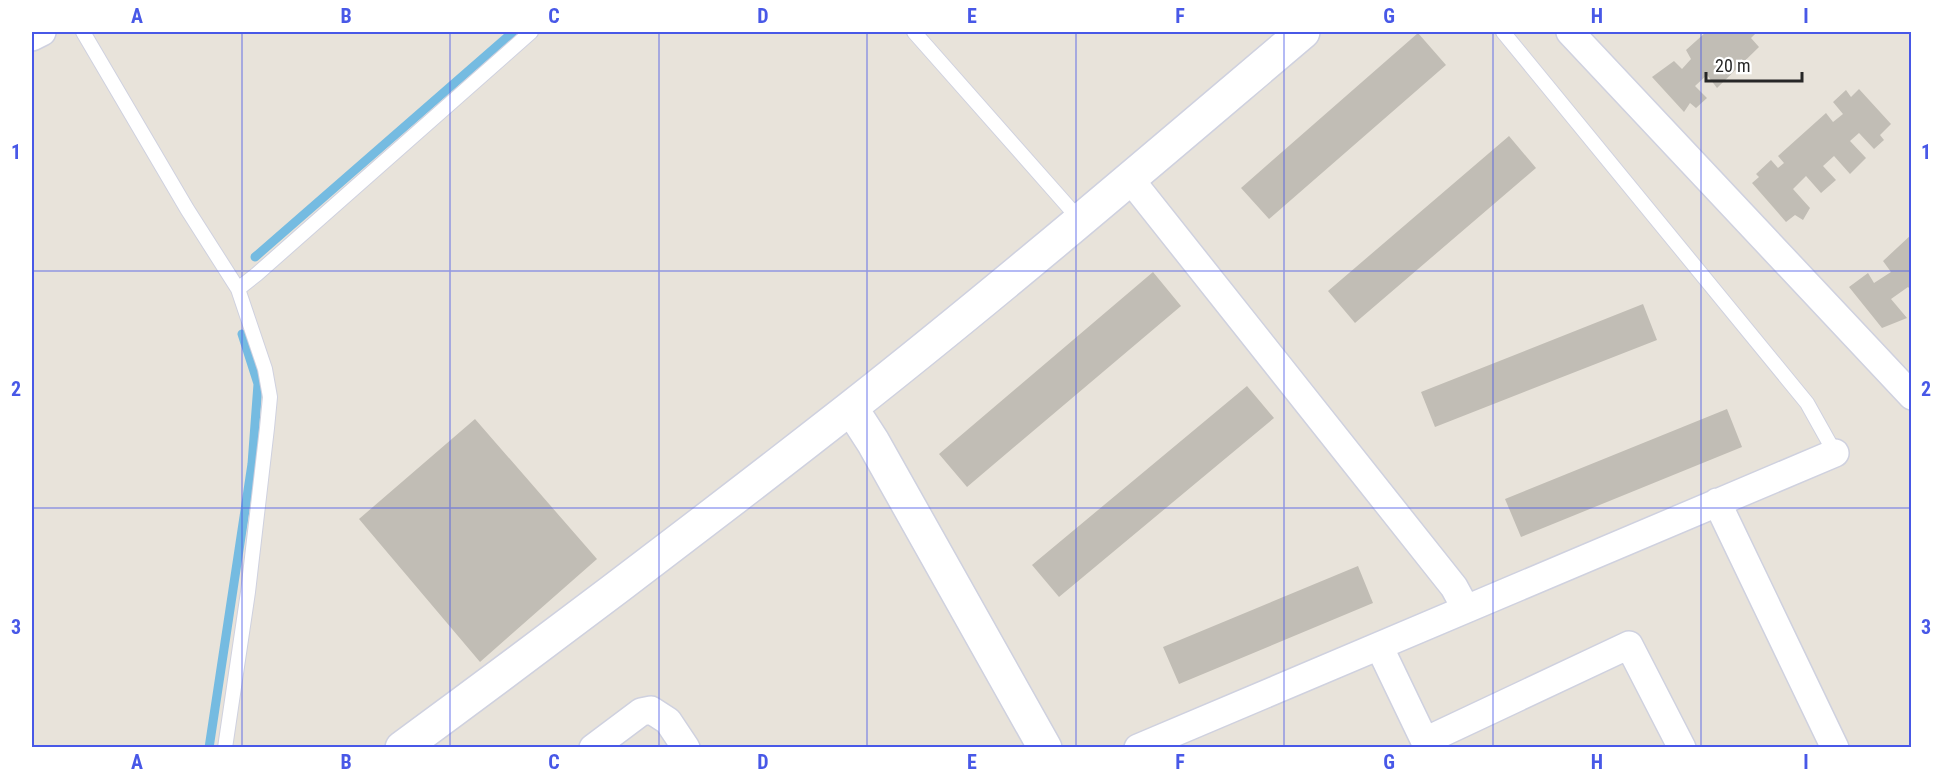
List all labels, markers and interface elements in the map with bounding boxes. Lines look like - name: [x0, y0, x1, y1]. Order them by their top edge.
- text: A: [131, 4, 143, 28]
- text: B: [340, 4, 352, 28]
- text: C: [548, 4, 560, 28]
- text: D: [757, 4, 769, 28]
- text: E: [967, 4, 977, 28]
- text: F: [1175, 4, 1185, 28]
- text: G: [1383, 4, 1395, 28]
- text: H: [1591, 4, 1603, 28]
- text: I: [1803, 4, 1809, 28]
- scale bar: [1706, 45, 1802, 83]
- text: 20 m: [1715, 55, 1750, 76]
- text: 1: [11, 140, 21, 164]
- text: 1: [1921, 140, 1931, 164]
- text: 2: [11, 377, 21, 401]
- text: 2: [1921, 377, 1931, 401]
- text: 3: [11, 615, 21, 639]
- text: 3: [1921, 615, 1931, 639]
- text: A: [131, 750, 143, 774]
- text: B: [340, 750, 352, 774]
- text: C: [548, 750, 560, 774]
- text: D: [757, 750, 769, 774]
- text: E: [967, 750, 977, 774]
- text: F: [1175, 750, 1185, 774]
- text: G: [1383, 750, 1395, 774]
- text: H: [1591, 750, 1603, 774]
- text: I: [1803, 750, 1809, 774]

